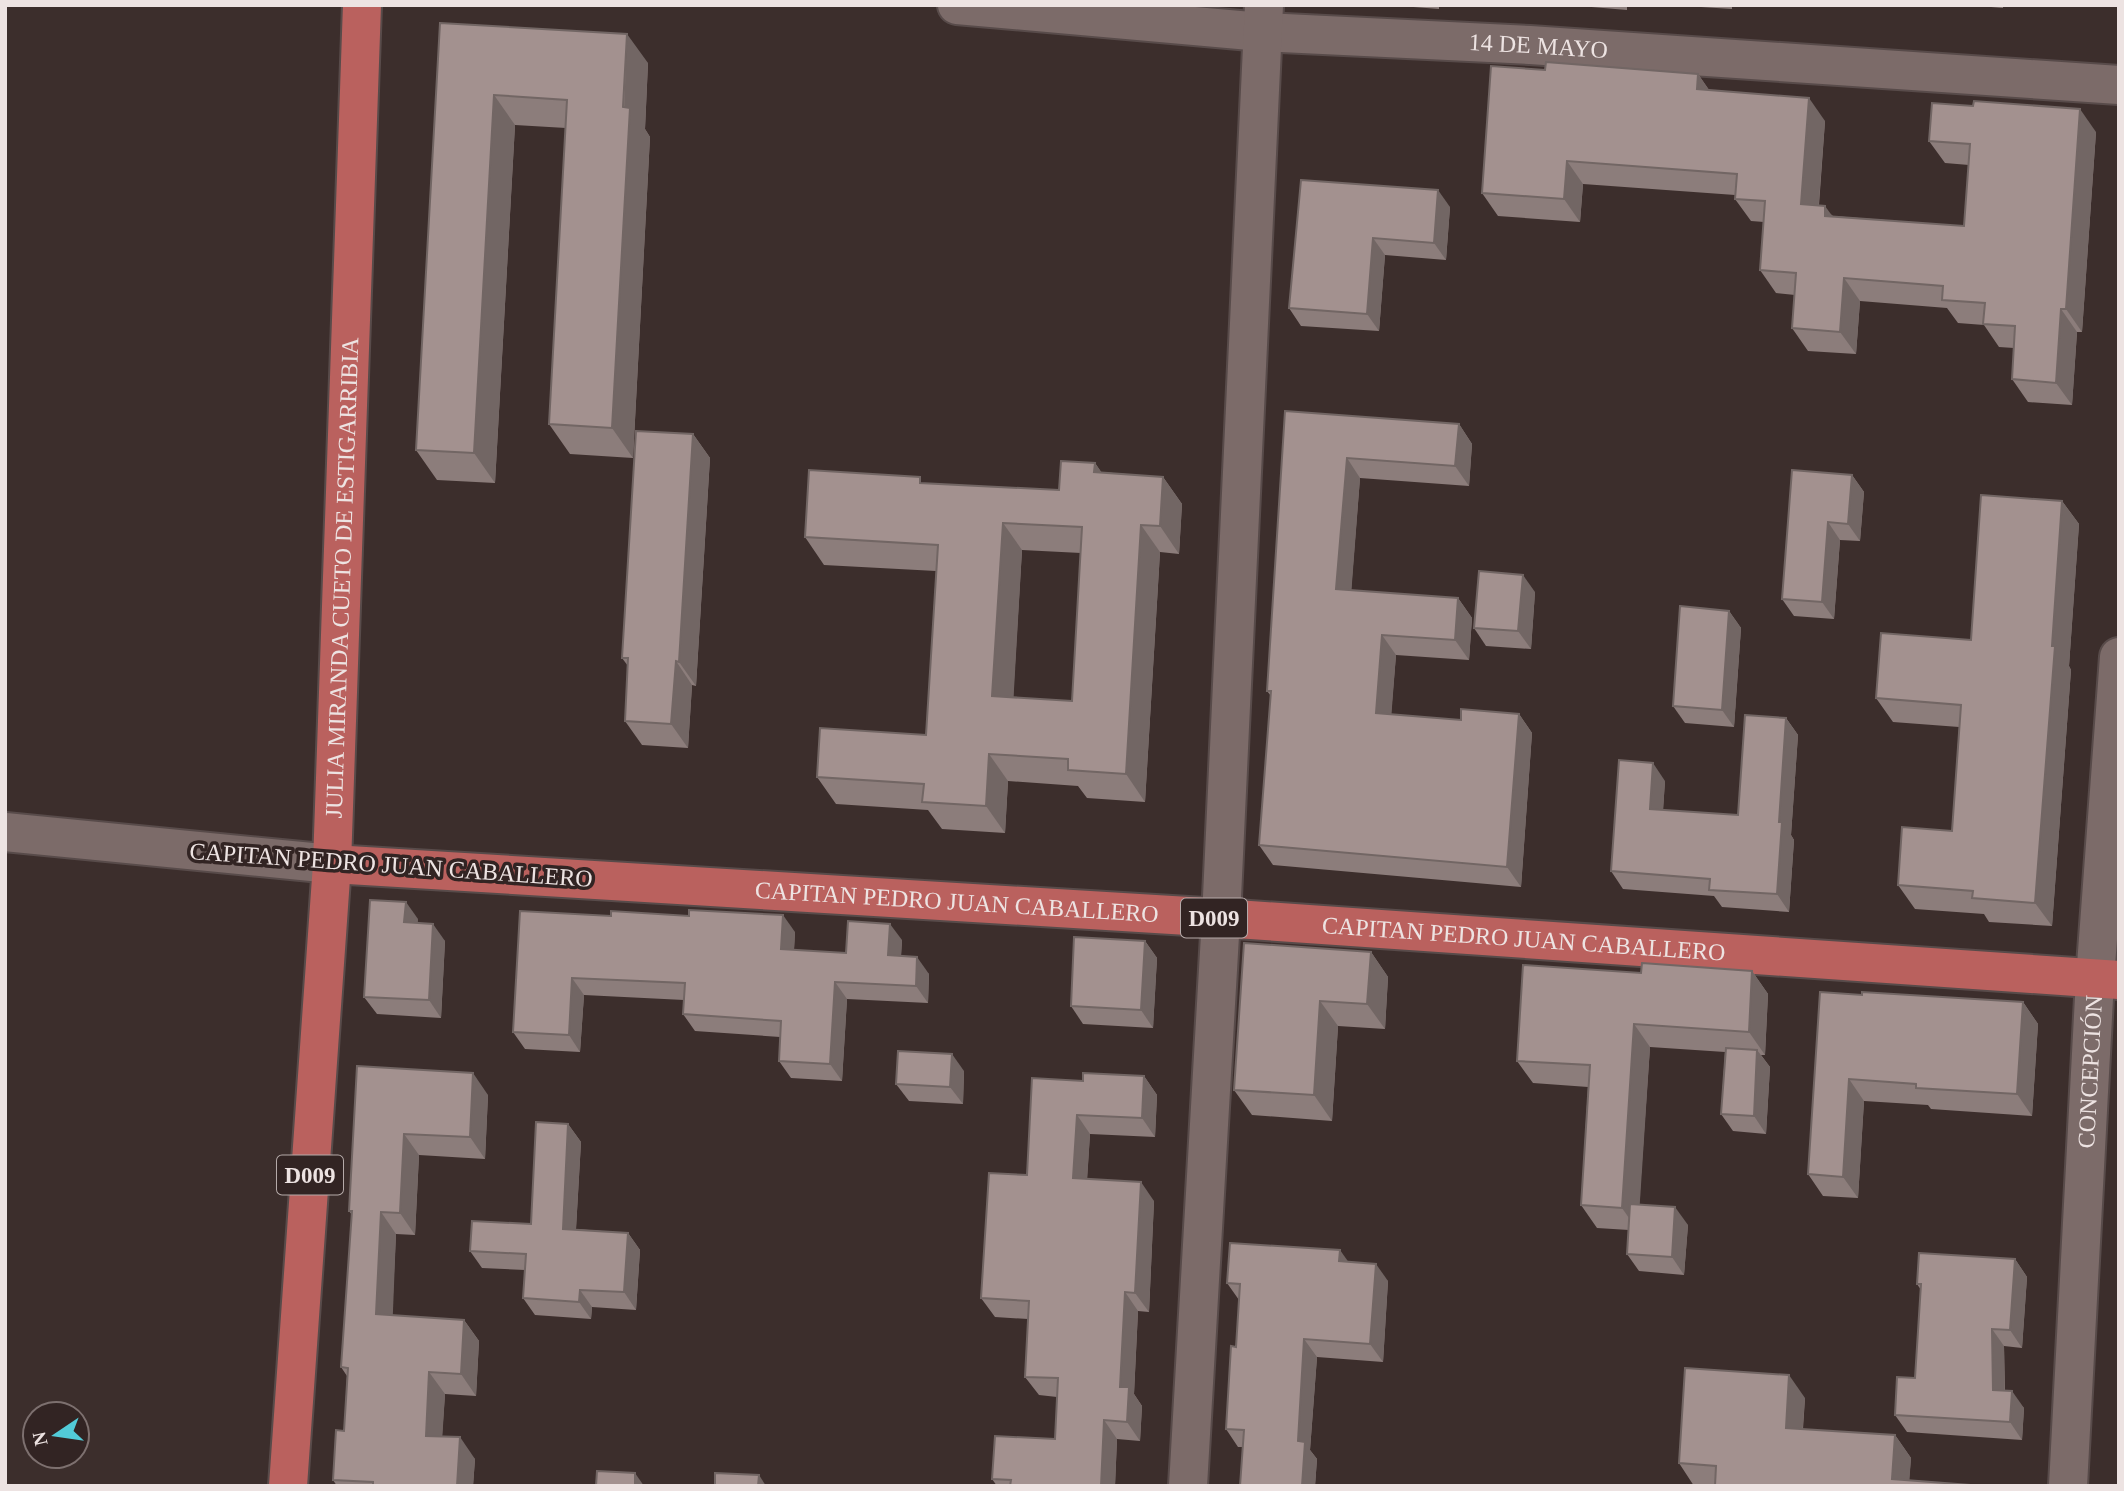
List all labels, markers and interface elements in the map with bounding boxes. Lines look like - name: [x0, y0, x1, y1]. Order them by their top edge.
- street label: 14 DE MAYO: [1468, 29, 1609, 63]
- street label: JULIA MIRANDA CUETO DE ESTIGARRIBIA: [321, 336, 363, 819]
- street label: CAPITAN PEDRO JUAN CABALLERO: [189, 838, 593, 892]
- street label: CAPITAN PEDRO JUAN CABALLERO: [754, 877, 1159, 927]
- road number: D009: [1181, 898, 1247, 937]
- street label: CAPITAN PEDRO JUAN CABALLERO: [1321, 912, 1726, 966]
- street label: CONCEPCIÓN: [2073, 994, 2107, 1149]
- road number: D009: [277, 1156, 343, 1194]
- north arrow: [21, 1400, 91, 1470]
- text: N: [28, 1429, 52, 1448]

